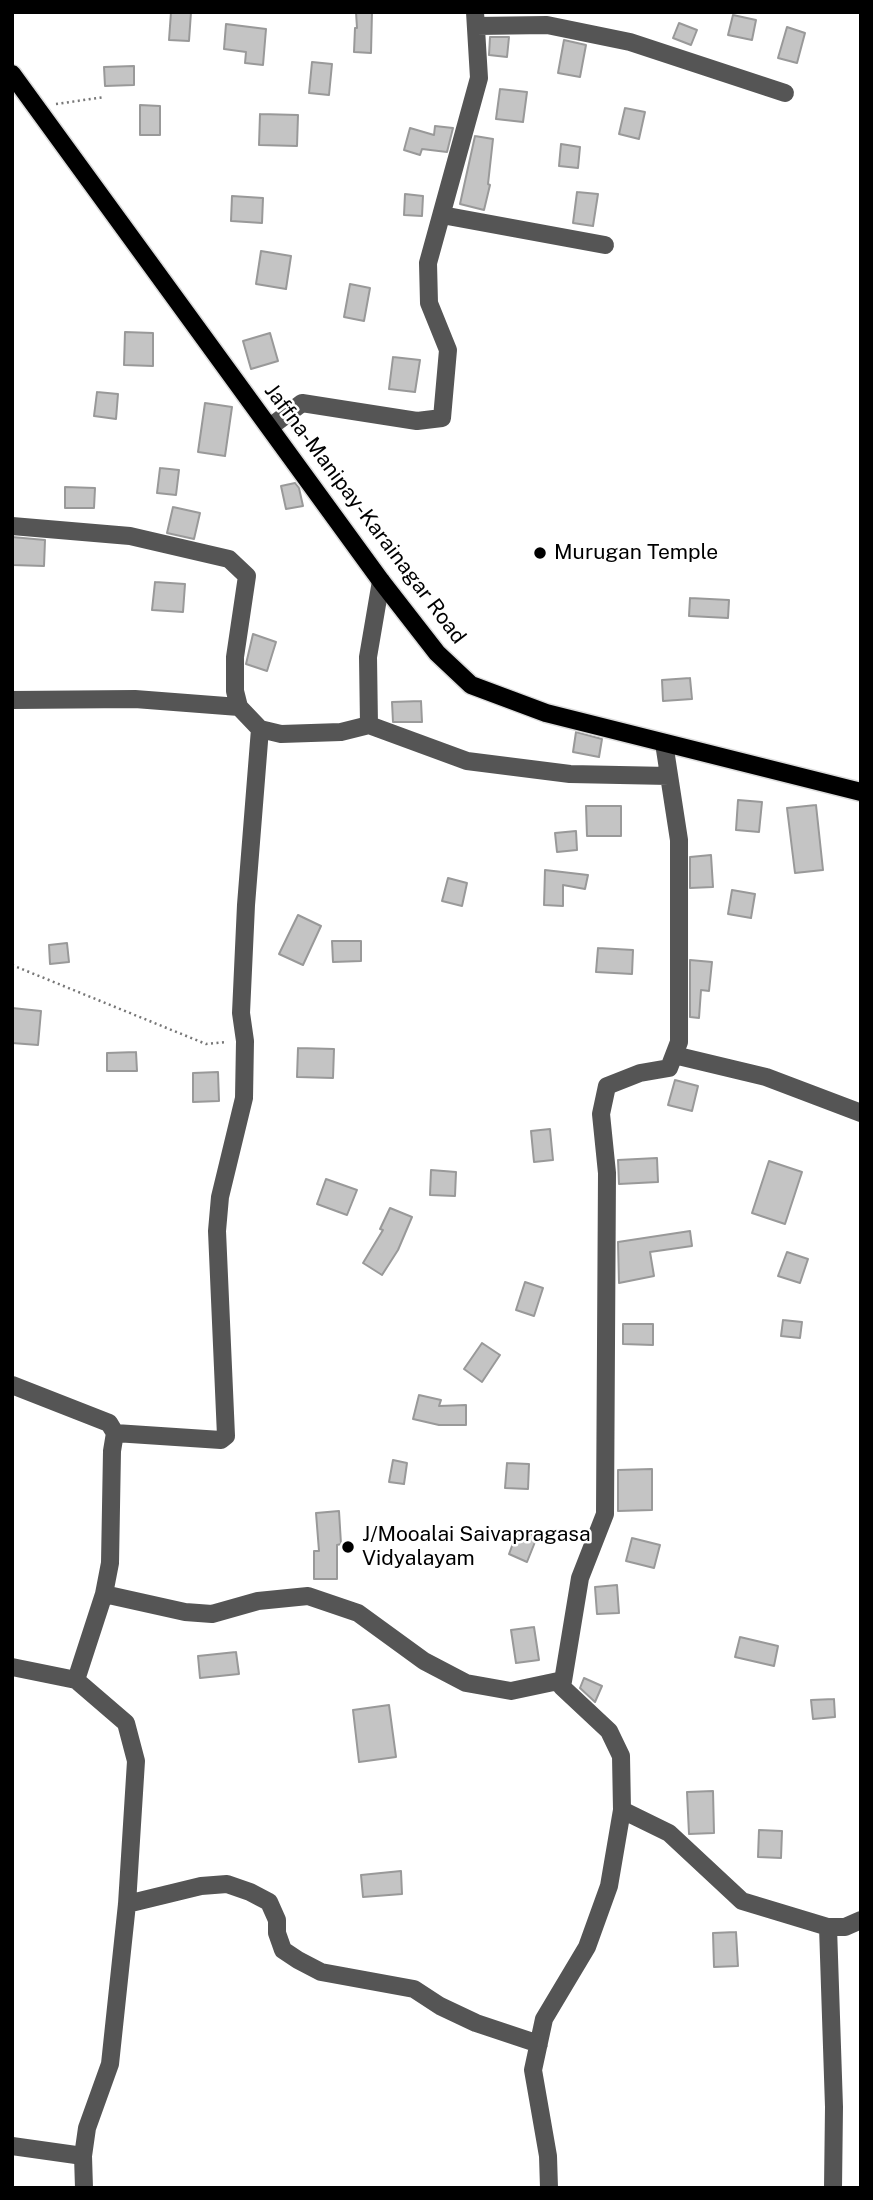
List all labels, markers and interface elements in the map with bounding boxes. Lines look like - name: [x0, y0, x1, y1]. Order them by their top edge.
- street label: Jaffna-Manipay-Karainagar Road: [259, 379, 471, 649]
- place label: Murugan Temple: [554, 540, 718, 566]
- marker: Murugan Temple: [532, 545, 548, 561]
- place label: J/Mooalai Saivapragasa Vidyalayam: [362, 1522, 591, 1572]
- marker: J/Mooalai Saivapragasa Vidyalayam: [340, 1539, 356, 1555]

